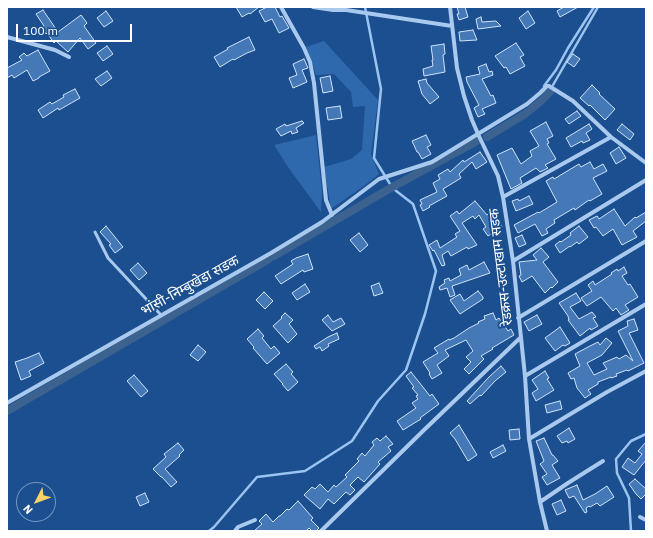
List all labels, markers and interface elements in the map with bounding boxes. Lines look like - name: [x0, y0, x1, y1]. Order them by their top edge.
- scale bar: [18, 16, 134, 42]
- text: 100 m: [23, 23, 58, 38]
- street label: रेडक्रस-उल्टाखाम सडक: [485, 207, 517, 327]
- street label: भांसी-निम्बुखेडा सडक: [138, 252, 242, 320]
- north arrow: [16, 482, 56, 522]
- text: N: [20, 502, 36, 517]

